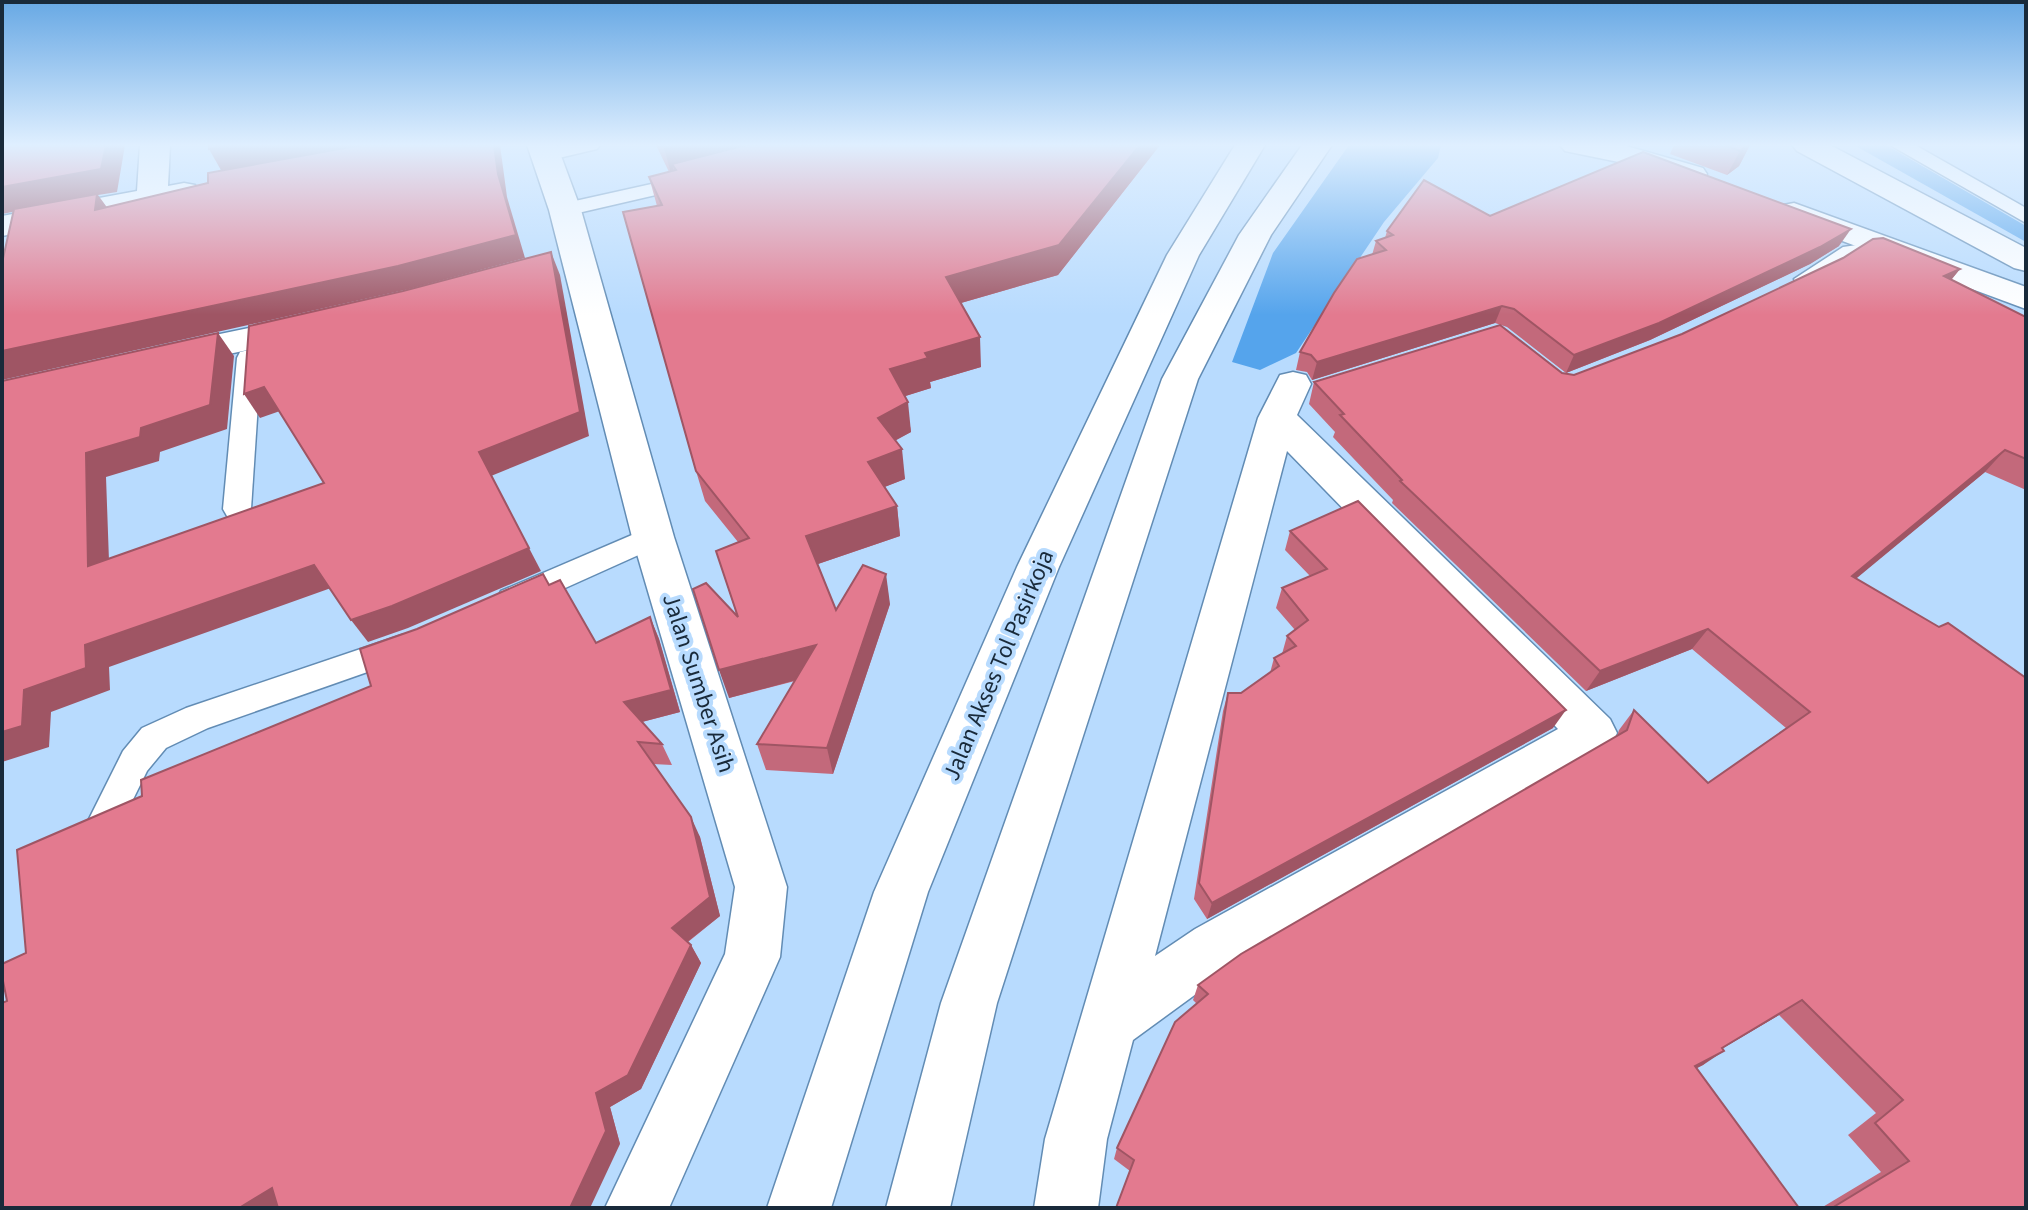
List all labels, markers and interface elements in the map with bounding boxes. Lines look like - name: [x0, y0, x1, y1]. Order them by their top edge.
- street label: Jalan Akses Tol Pasirkoja: [934, 544, 1063, 786]
- street label: Jalan Sumber Asih: [653, 589, 744, 777]

